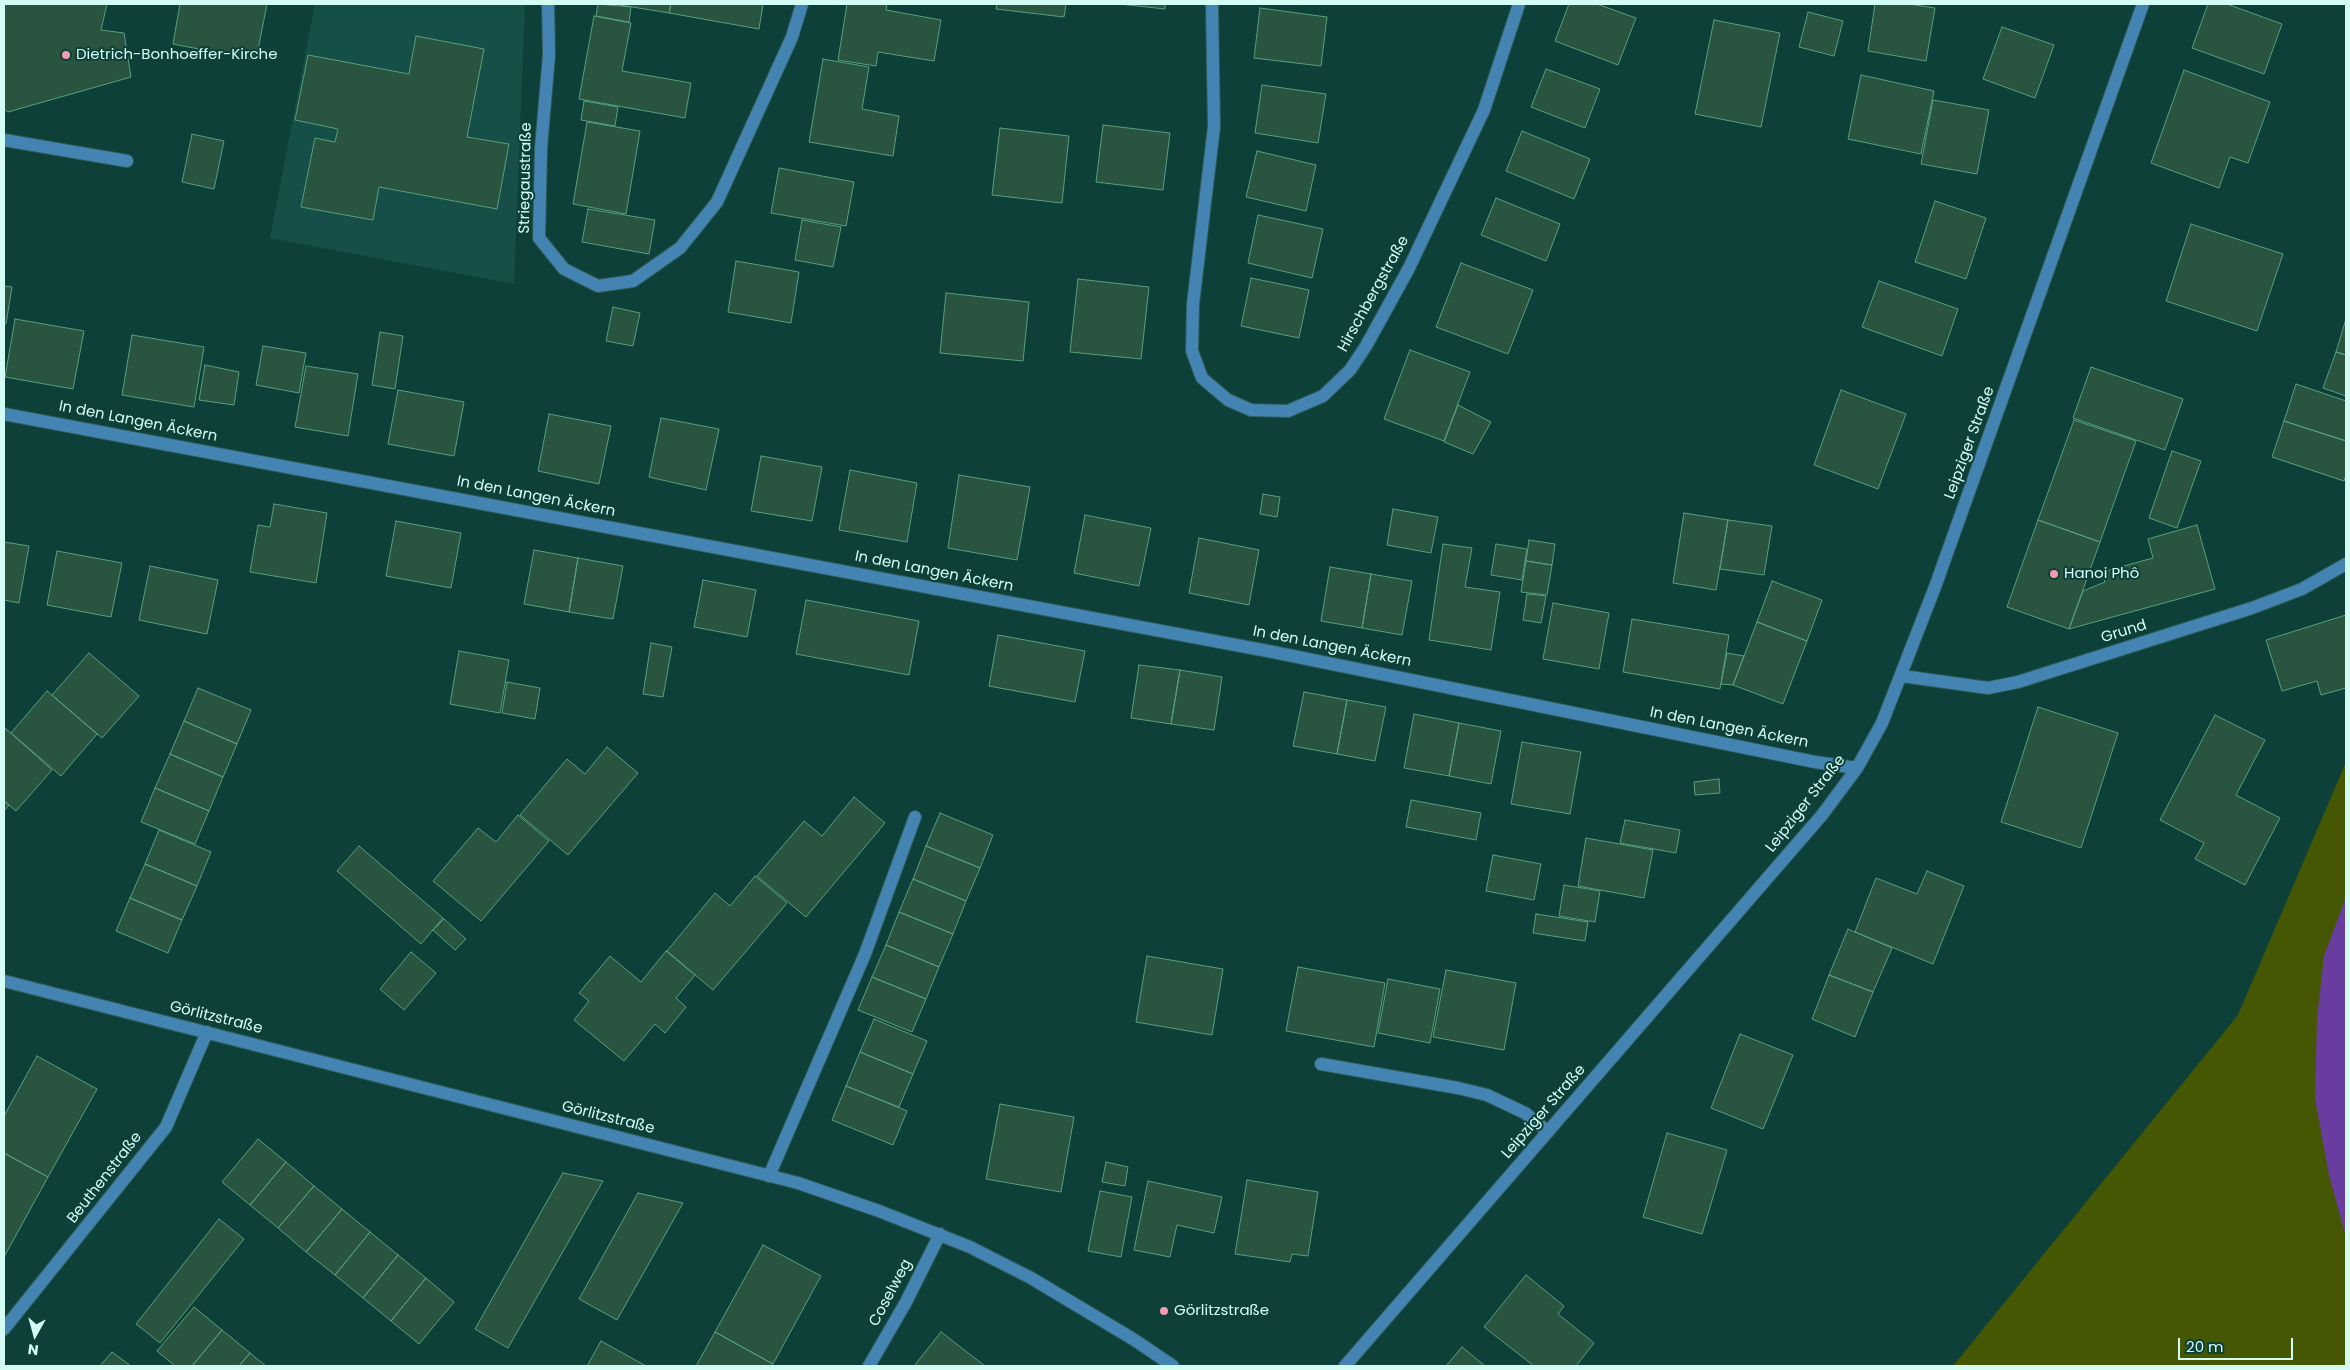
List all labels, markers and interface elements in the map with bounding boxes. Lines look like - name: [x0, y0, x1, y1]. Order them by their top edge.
- place label: Dietrich-Bonhoeffer-Kirche: [76, 46, 278, 64]
- marker: Dietrich-Bonhoeffer-Kirche: [60, 49, 72, 61]
- street label: Striegaustraße: [516, 122, 536, 234]
- street label: Hirschbergstraße: [1335, 233, 1413, 355]
- street label: Leipziger Straße: [1941, 384, 1999, 502]
- street label: In den Langen Äckern: [57, 398, 219, 446]
- street label: In den Langen Äckern: [455, 473, 617, 521]
- street label: In den Langen Äckern: [853, 548, 1015, 596]
- place label: Hanoi Phô: [2064, 565, 2139, 583]
- marker: Hanoi Phô: [2048, 568, 2060, 580]
- street label: Grund: [2099, 617, 2149, 647]
- street label: In den Langen Äckern: [1251, 623, 1413, 671]
- street label: In den Langen Äckern: [1648, 704, 1810, 752]
- street label: Leipziger Straße: [1762, 752, 1850, 856]
- street label: Görlitzstraße: [168, 998, 264, 1038]
- street label: Leipziger Straße: [1498, 1061, 1590, 1163]
- street label: Görlitzstraße: [560, 1098, 656, 1138]
- street label: Beuthenstraße: [64, 1129, 146, 1227]
- street label: Coselweg: [866, 1256, 916, 1330]
- place label: Görlitzstraße: [1174, 1302, 1269, 1320]
- marker: Görlitzstraße: [1158, 1305, 1170, 1317]
- north arrow: [10, 1310, 60, 1360]
- scale bar: [2180, 1328, 2295, 1360]
- text: 20 m: [2186, 1336, 2224, 1357]
- text: N: [27, 1339, 40, 1360]

